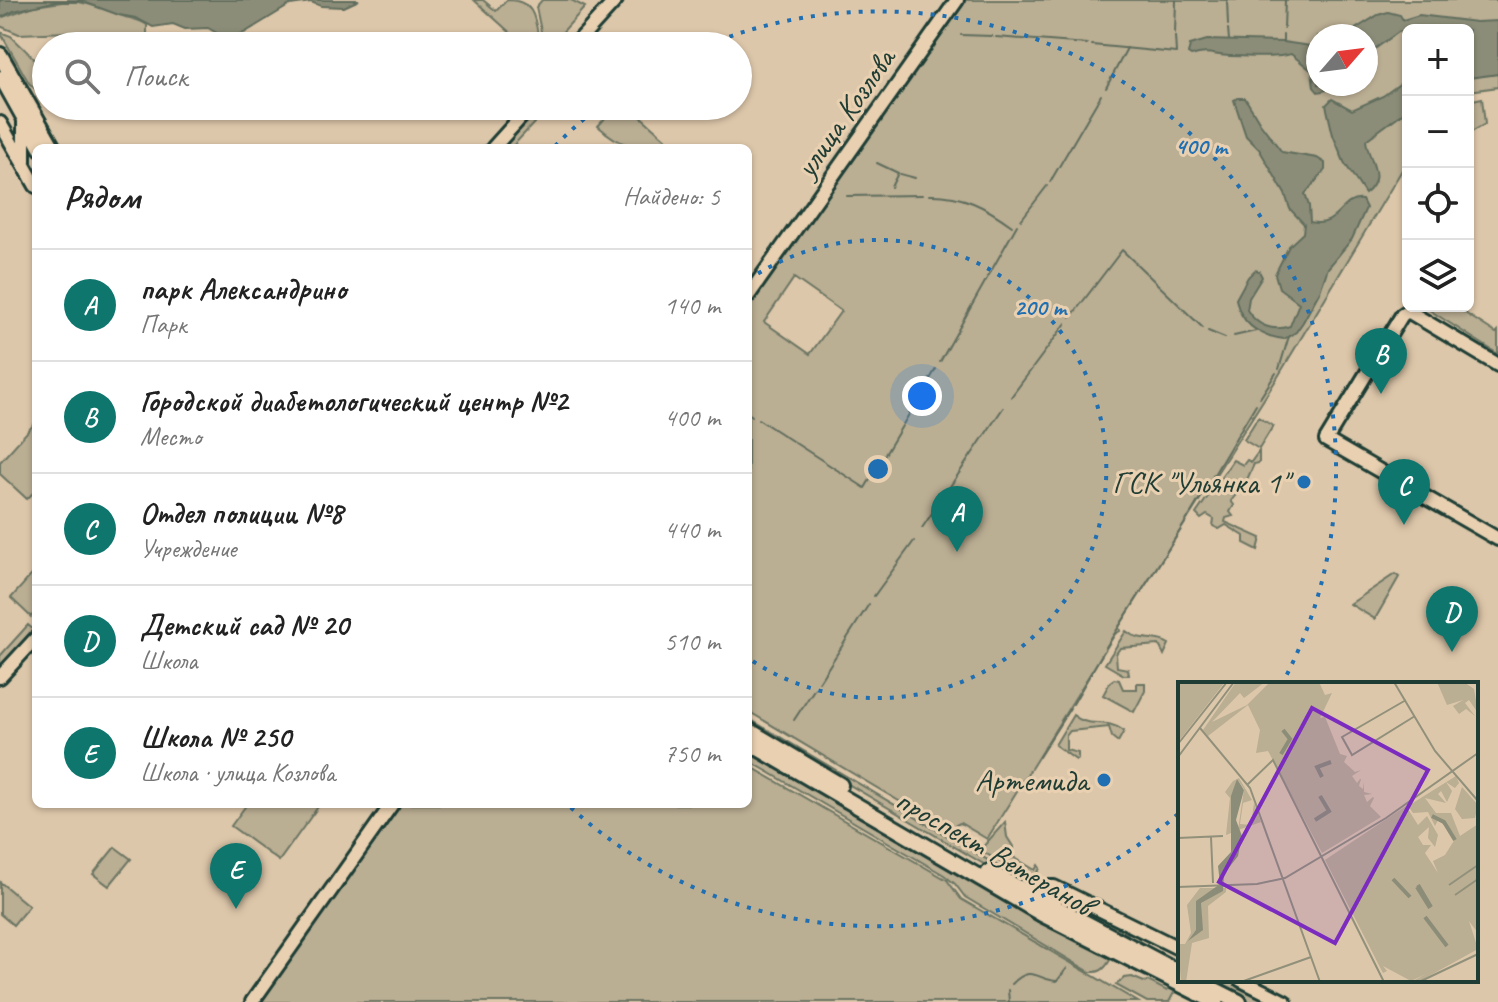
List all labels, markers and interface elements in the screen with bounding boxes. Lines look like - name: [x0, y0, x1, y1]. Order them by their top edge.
- north arrow: [1306, 24, 1378, 96]
- map controls: [1402, 24, 1474, 312]
- button: +: [1402, 24, 1474, 96]
- search box: [32, 32, 752, 120]
- street label: улица Козлова: [785, 38, 906, 187]
- icon: search: [60, 54, 104, 98]
- text: Поиск: [124, 57, 187, 95]
- button: −: [1402, 96, 1474, 168]
- text: 400 m: [1175, 131, 1229, 161]
- button: locate: [1402, 168, 1474, 240]
- text: Рядом: [64, 175, 140, 218]
- text: Найдено: 5: [623, 180, 720, 213]
- button: layers: [1402, 240, 1474, 312]
- text: парк Александрино: [140, 270, 346, 308]
- text: A: [83, 289, 97, 322]
- text: 140 m: [664, 289, 720, 322]
- text: 200 m: [1014, 292, 1068, 322]
- text: Парк: [140, 308, 186, 341]
- pin: B: [1355, 328, 1407, 394]
- your location: [902, 376, 942, 416]
- text: Городской диабетологический центр №2: [140, 382, 568, 420]
- text: B: [83, 401, 97, 434]
- text: 400 m: [664, 401, 720, 434]
- text: Место: [140, 420, 202, 453]
- centre of rings: [864, 455, 892, 483]
- pin: C: [1378, 459, 1430, 525]
- place label: ГСК "Ульянка 1": [1112, 462, 1294, 503]
- marker: ГСК "Ульянка 1": [1295, 473, 1313, 491]
- pin: A: [931, 486, 983, 552]
- text: Отдел полиции №8: [140, 494, 343, 532]
- text: C: [84, 513, 96, 546]
- text: 440 m: [664, 513, 720, 546]
- text: Учреждение: [140, 532, 236, 565]
- pin: D: [1426, 586, 1478, 652]
- text: Детский сад № 20: [140, 606, 349, 644]
- text: D: [82, 625, 98, 658]
- text: 510 m: [664, 625, 720, 658]
- text: Школа: [140, 644, 197, 677]
- inset map: [1178, 682, 1478, 982]
- text: Школа № 250: [140, 718, 291, 756]
- text: E: [83, 737, 97, 770]
- text: 750 m: [664, 737, 720, 770]
- text: Школа · улица Козлова: [140, 756, 335, 789]
- place label: Артемида: [975, 760, 1091, 801]
- marker: Артемида: [1095, 771, 1113, 789]
- street label: проспект Ветеранов: [888, 779, 1106, 929]
- pin: E: [210, 843, 262, 909]

